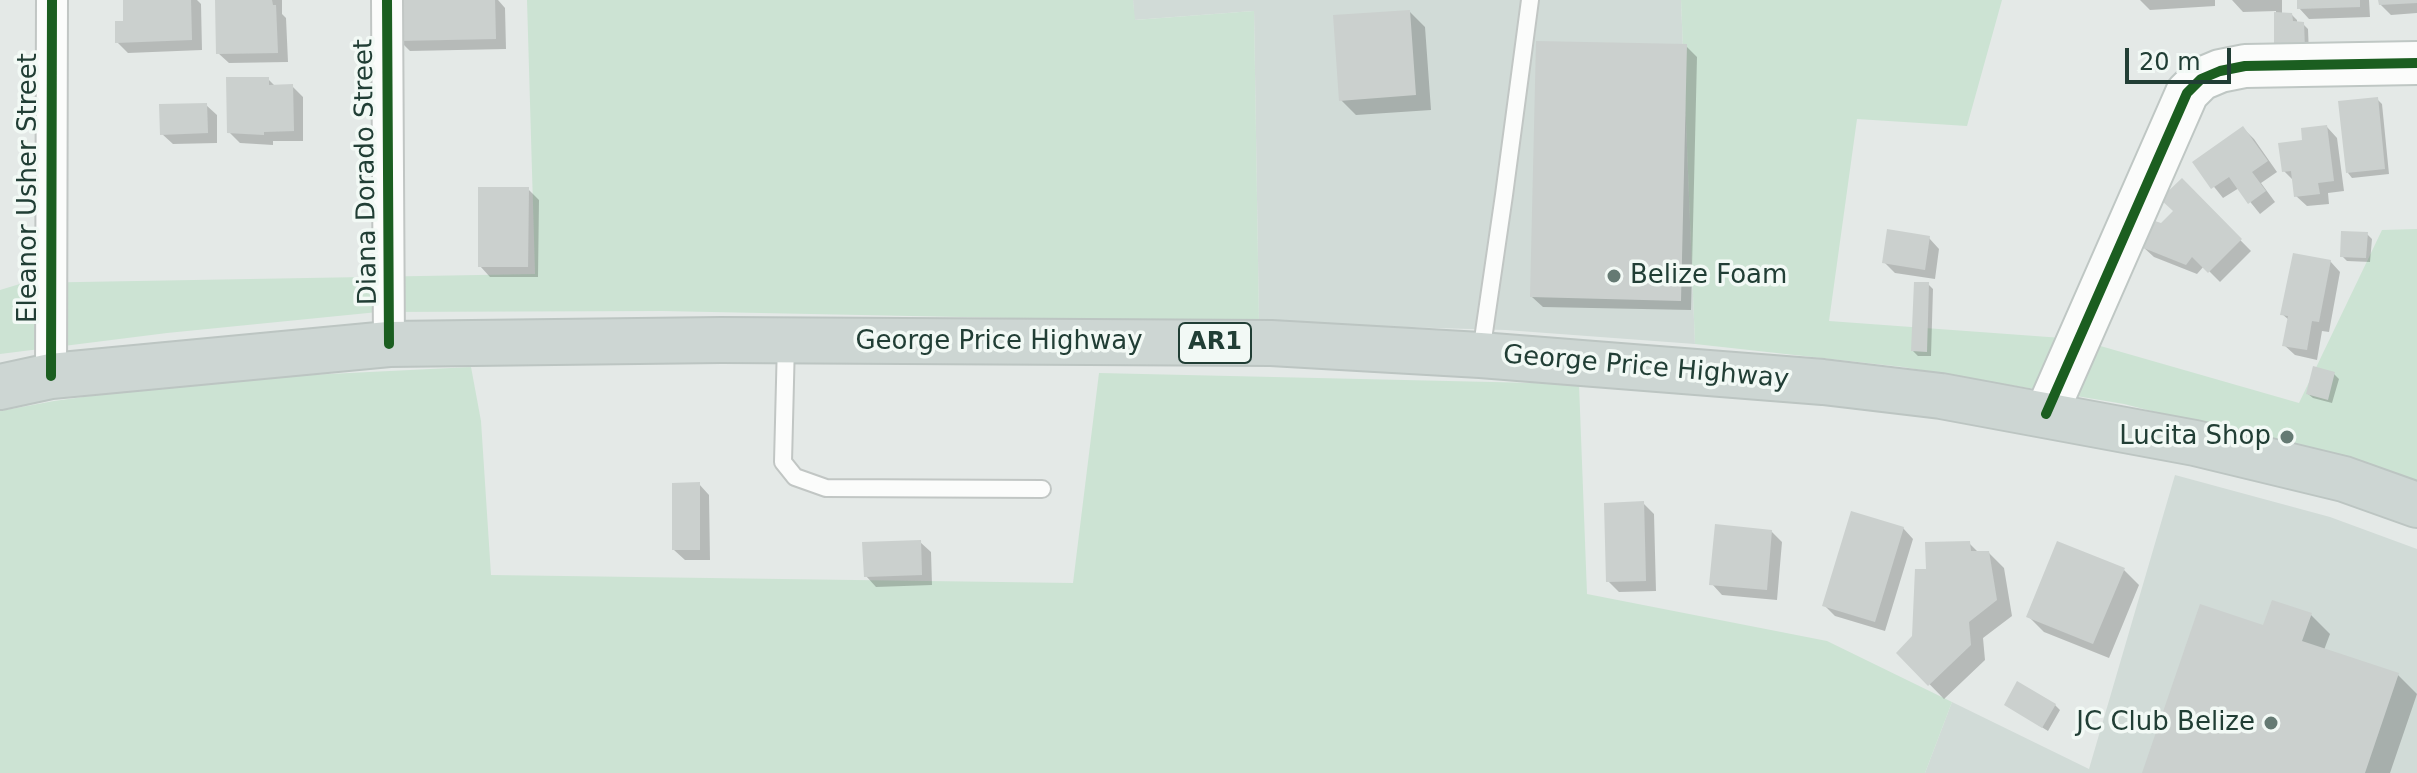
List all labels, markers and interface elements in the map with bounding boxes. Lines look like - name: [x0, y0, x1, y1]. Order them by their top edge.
- scale bar: [2129, 32, 2235, 82]
- street label: Diana Dorado Street: [349, 39, 385, 305]
- text: 20 m: [2139, 48, 2201, 76]
- street label: Eleanor Usher Street: [13, 53, 45, 323]
- place label: Belize Foam: [1630, 260, 1787, 292]
- marker: Belize Foam: [1605, 267, 1623, 285]
- road number: AR1: [1179, 323, 1251, 363]
- street label: George Price Highway: [855, 326, 1143, 358]
- street label: George Price Highway: [1502, 340, 1790, 396]
- place label: Lucita Shop: [2119, 421, 2271, 453]
- marker: Lucita Shop: [2278, 428, 2296, 446]
- place label: JC Club Belize: [2076, 707, 2255, 739]
- marker: JC Club Belize: [2262, 714, 2280, 732]

